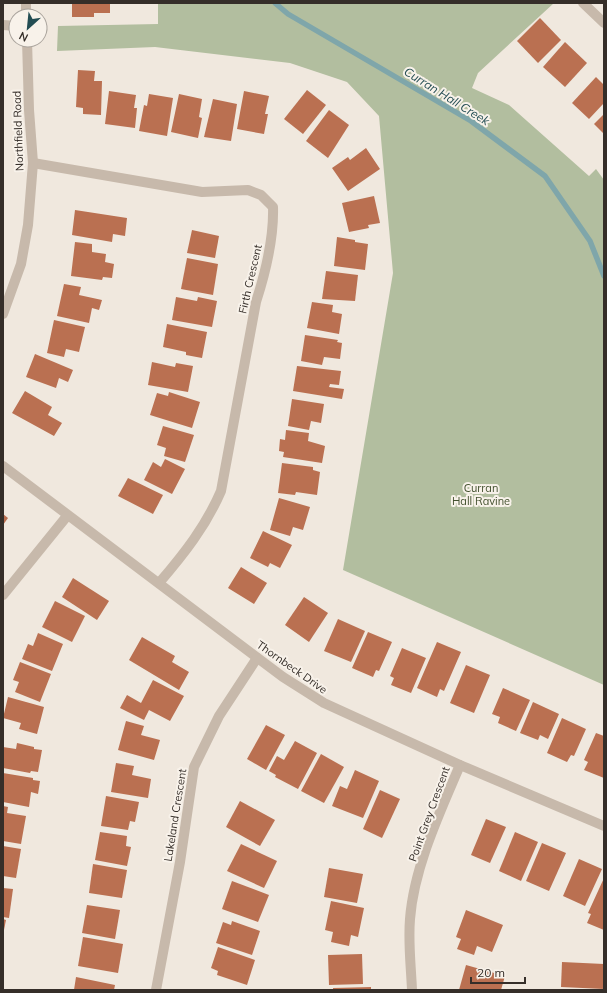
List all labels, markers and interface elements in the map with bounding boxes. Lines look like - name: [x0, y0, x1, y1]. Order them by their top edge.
- north arrow: [8, 8, 48, 48]
- text: N: [17, 29, 30, 45]
- water label: Curran Hall Creek: [401, 64, 493, 129]
- street label: Northfield Road: [10, 91, 26, 171]
- street label: Firth Crescent: [235, 243, 265, 315]
- park label: Curran Hall Ravine: [452, 481, 510, 508]
- street label: Thornbeck Drive: [254, 637, 330, 697]
- street label: Point Grey Crescent: [405, 764, 453, 863]
- street label: Lakeland Crescent: [161, 767, 189, 862]
- scale bar: [471, 959, 525, 985]
- text: 20 m: [477, 965, 505, 980]

